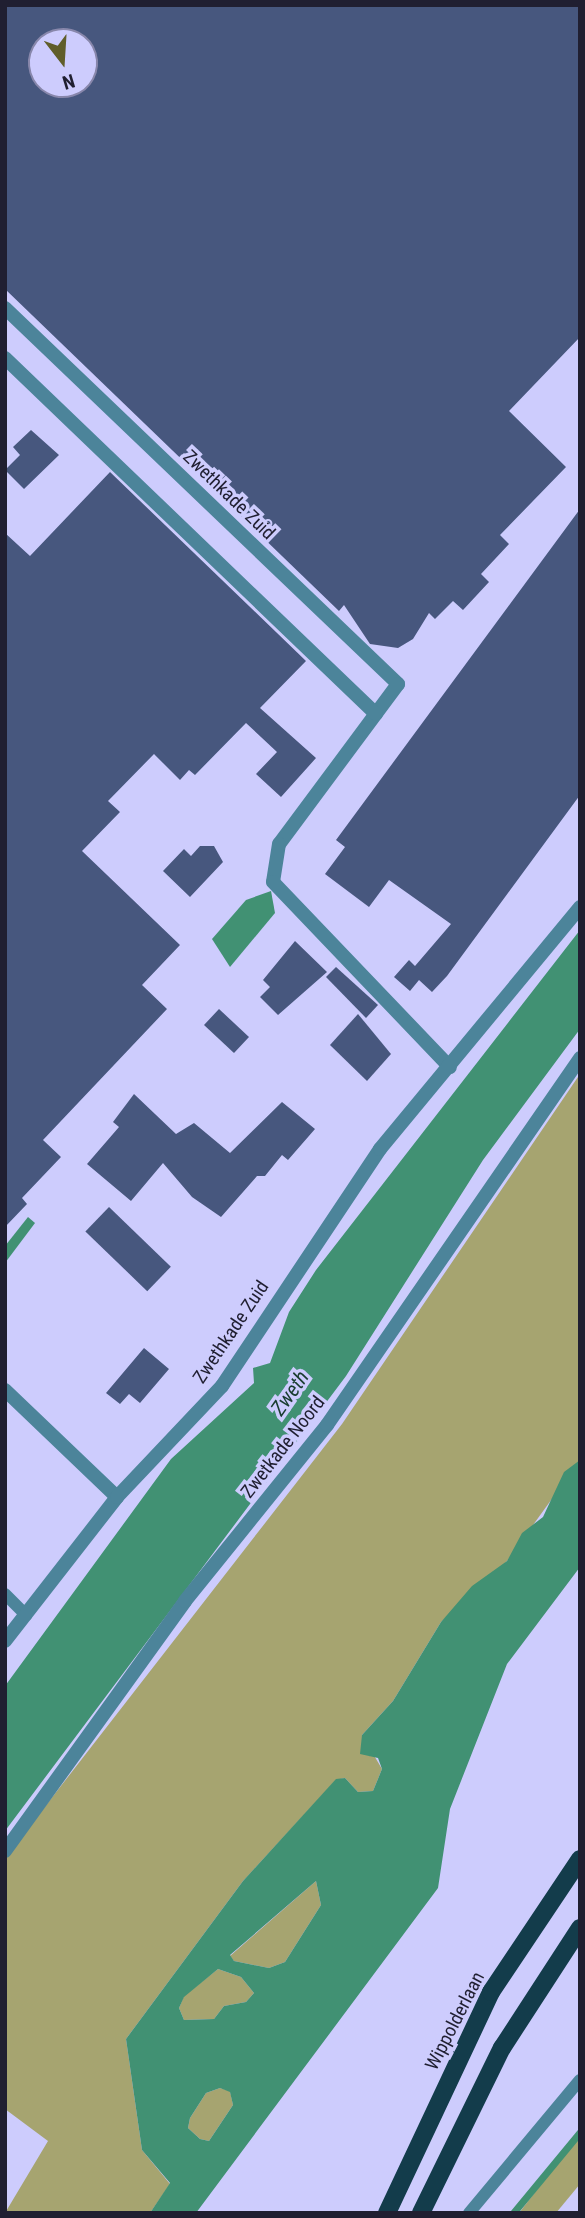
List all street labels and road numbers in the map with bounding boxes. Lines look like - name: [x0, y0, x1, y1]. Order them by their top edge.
- street label: Zwethkade Zuid: [178, 446, 280, 544]
- street label: Zwethkade Zuid: [188, 1276, 274, 1388]
- street label: Zwetkade Noord: [236, 1392, 330, 1502]
- street label: Wippolderlaan: [420, 1968, 490, 2074]

